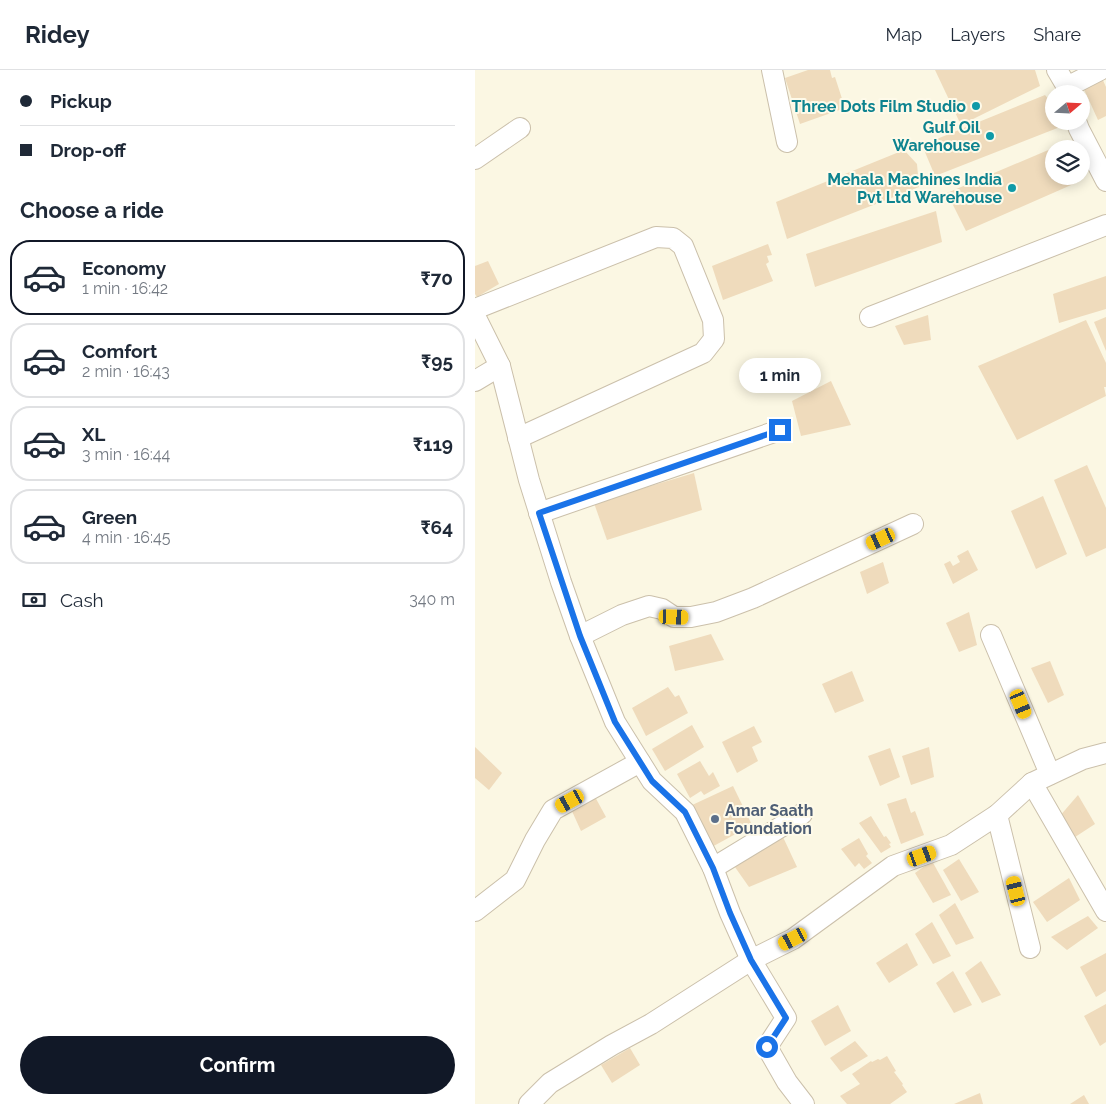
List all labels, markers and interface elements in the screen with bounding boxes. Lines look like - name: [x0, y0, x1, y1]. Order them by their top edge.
- text: Ridey: [25, 20, 90, 49]
- text: Map: [886, 24, 922, 45]
- text: Layers: [950, 24, 1005, 45]
- text: Share: [1033, 24, 1081, 45]
- north arrow: [1045, 85, 1090, 130]
- map controls: [1045, 85, 1090, 185]
- text: Pickup: [50, 90, 112, 112]
- place label: Three Dots Film Studio: [792, 97, 966, 116]
- marker: Three Dots Film Studio: [970, 100, 982, 112]
- place label: Gulf Oil Warehouse: [892, 118, 981, 155]
- marker: Gulf Oil Warehouse: [984, 130, 996, 142]
- text: Drop-off: [50, 139, 126, 161]
- button: layers: [1045, 140, 1090, 185]
- place label: Mehala Machines India Pvt Ltd Warehouse: [827, 170, 1002, 207]
- marker: Mehala Machines India Pvt Ltd Warehouse: [1006, 182, 1018, 194]
- text: Choose a ride: [20, 197, 164, 223]
- icon: car: [22, 255, 67, 300]
- text: Economy: [82, 257, 166, 279]
- text: ₹70: [421, 267, 453, 289]
- text: 1 min · 16:42: [82, 279, 168, 298]
- icon: car: [22, 338, 67, 383]
- text: Comfort: [82, 340, 157, 362]
- text: ₹95: [421, 350, 453, 372]
- callout: 1 min: [739, 358, 821, 392]
- text: 2 min · 16:43: [82, 362, 170, 381]
- text: 1 min: [760, 366, 800, 385]
- route end: [769, 419, 791, 441]
- icon: car: [22, 421, 67, 466]
- text: XL: [82, 423, 105, 445]
- text: ₹119: [413, 433, 453, 455]
- text: 3 min · 16:44: [82, 445, 170, 464]
- icon: car: [22, 504, 67, 549]
- text: Green: [82, 506, 137, 528]
- text: ₹64: [420, 516, 453, 538]
- car: [864, 526, 897, 552]
- text: 4 min · 16:45: [82, 528, 170, 547]
- icon: cash: [20, 586, 48, 614]
- text: Cash: [60, 589, 104, 611]
- text: 340 m: [409, 590, 455, 609]
- car: [658, 609, 689, 625]
- car: [1008, 687, 1033, 721]
- car: [553, 787, 586, 815]
- place label: Amar Saath Foundation: [725, 801, 813, 838]
- marker: Amar Saath Foundation: [709, 813, 721, 825]
- car: [905, 844, 938, 868]
- car: [1005, 875, 1026, 907]
- car: [776, 926, 809, 952]
- button: Confirm: [20, 1036, 455, 1094]
- route start: [756, 1036, 778, 1058]

